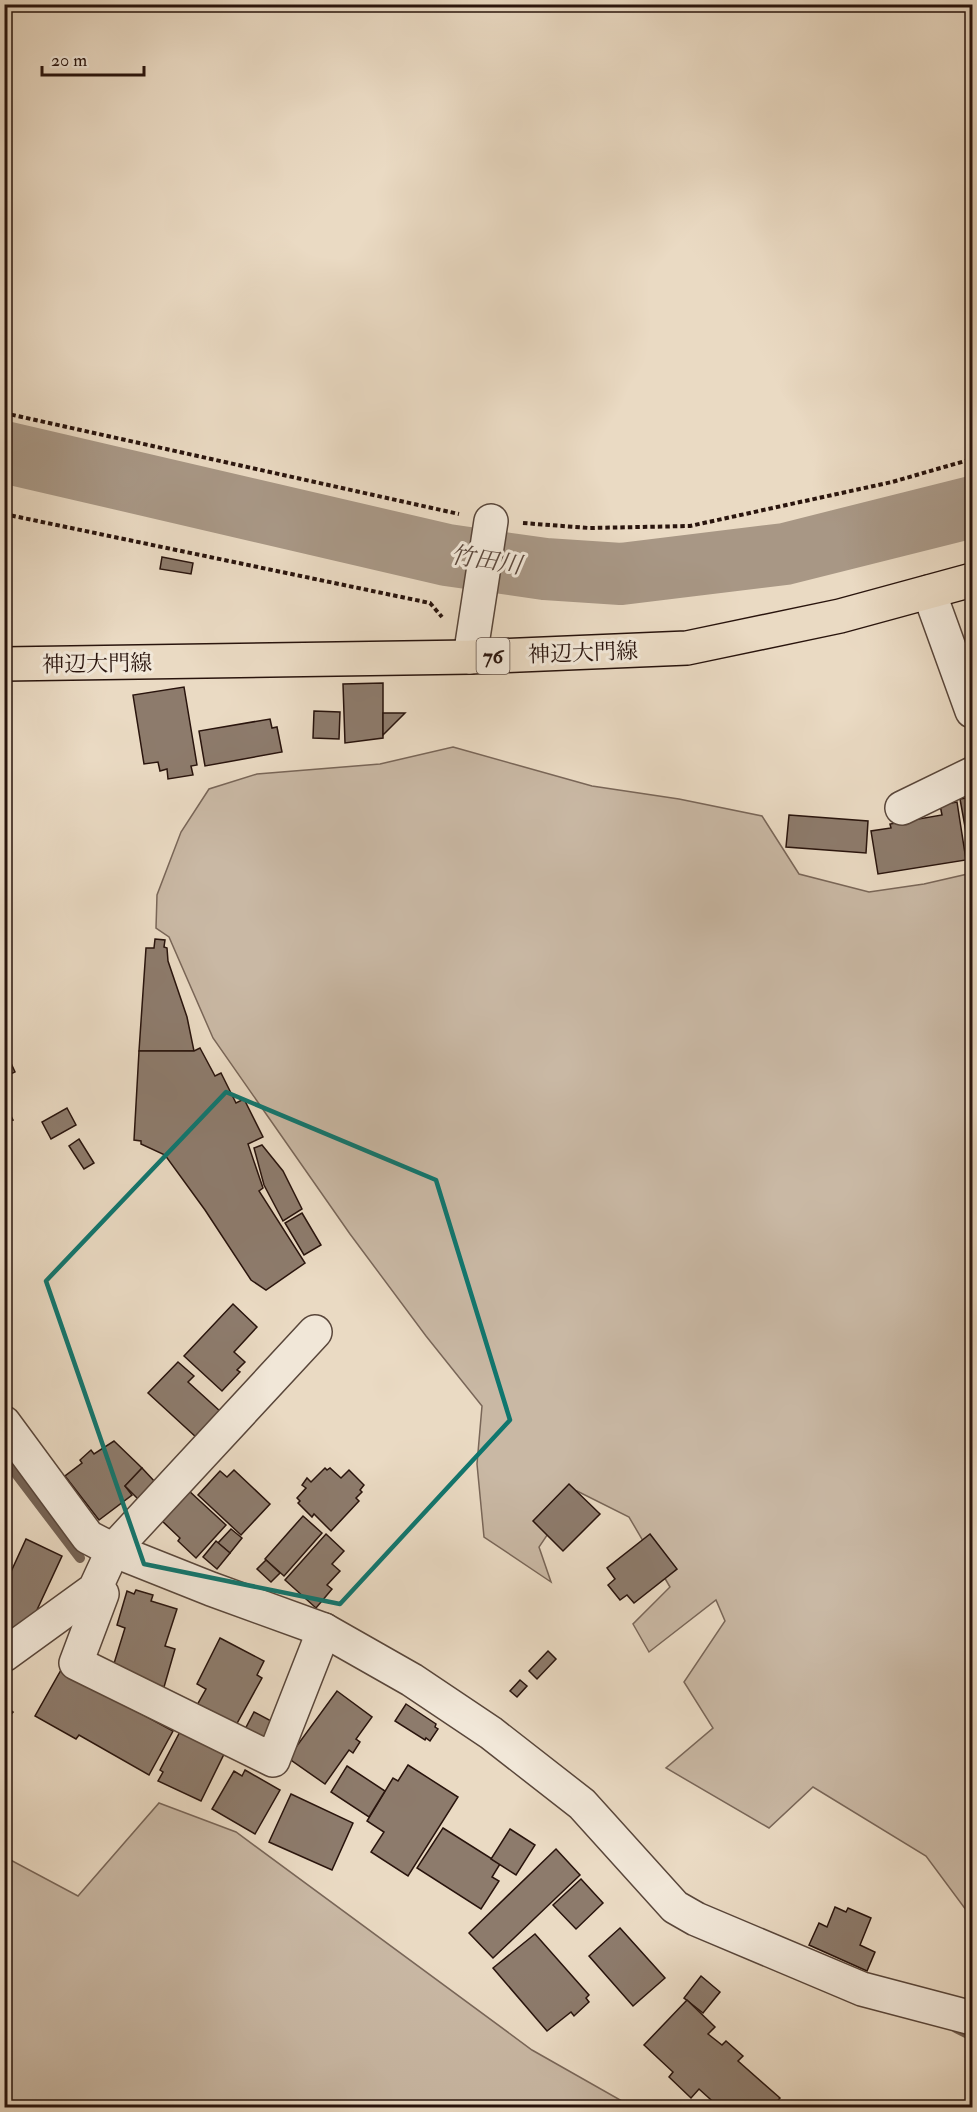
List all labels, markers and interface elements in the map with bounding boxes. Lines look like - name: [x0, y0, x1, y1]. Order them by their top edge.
- scale bar: [42, 39, 144, 77]
- text: 20 m: [51, 49, 87, 72]
- water label: 竹田川: [448, 540, 527, 582]
- street label: 神辺大門線: [528, 637, 638, 669]
- road number: 76: [476, 638, 510, 674]
- street label: 神辺大門線: [42, 649, 152, 679]

